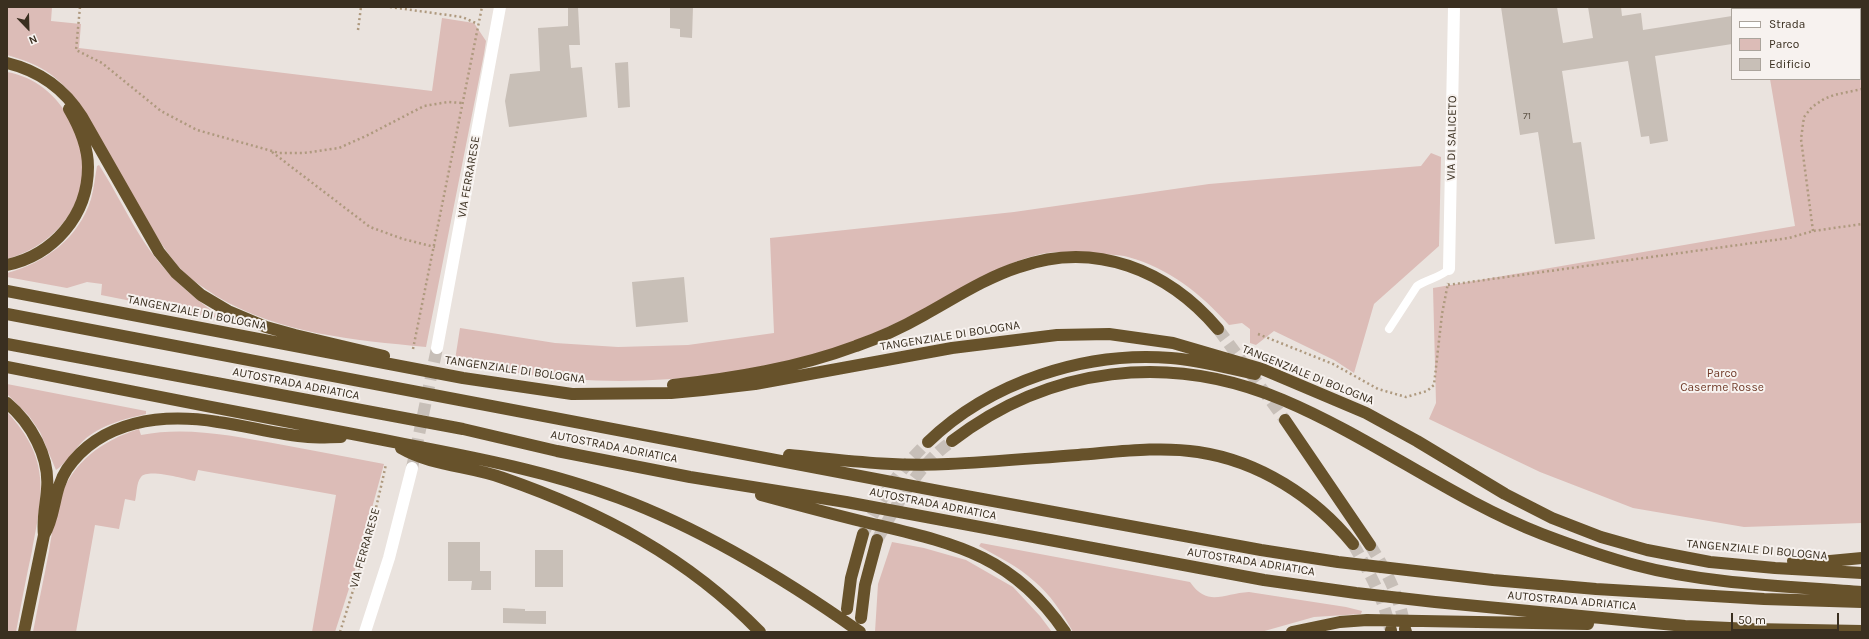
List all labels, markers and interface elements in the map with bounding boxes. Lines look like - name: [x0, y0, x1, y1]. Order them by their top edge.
- north arrow: [8, 8, 48, 48]
- legend: [1731, 8, 1861, 80]
- text: Strada: [1769, 17, 1805, 31]
- text: N: [27, 32, 39, 47]
- text: Parco: [1769, 37, 1799, 51]
- text: Edificio: [1769, 57, 1810, 71]
- street label: VIA DI SALICETO: [1444, 95, 1460, 181]
- house number: 71: [1523, 110, 1531, 122]
- street label: VIA FERRARESE: [455, 135, 483, 219]
- street label: TANGENZIALE DI BOLOGNA: [126, 292, 268, 334]
- street label: TANGENZIALE DI BOLOGNA: [879, 318, 1021, 354]
- street label: TANGENZIALE DI BOLOGNA: [1240, 342, 1376, 408]
- street label: TANGENZIALE DI BOLOGNA: [444, 353, 586, 387]
- street label: AUTOSTRADA ADRIATICA: [231, 365, 361, 403]
- park label: Parco Caserme Rosse: [1680, 367, 1764, 395]
- street label: AUTOSTRADA ADRIATICA: [549, 428, 679, 466]
- street label: AUTOSTRADA ADRIATICA: [868, 485, 998, 523]
- street label: VIA FERRARESE: [347, 506, 383, 590]
- street label: TANGENZIALE DI BOLOGNA: [1686, 537, 1828, 563]
- street label: AUTOSTRADA ADRIATICA: [1186, 545, 1316, 579]
- street label: AUTOSTRADA ADRIATICA: [1507, 588, 1637, 614]
- scale bar: [1733, 605, 1841, 631]
- text: 50 m: [1738, 613, 1766, 627]

